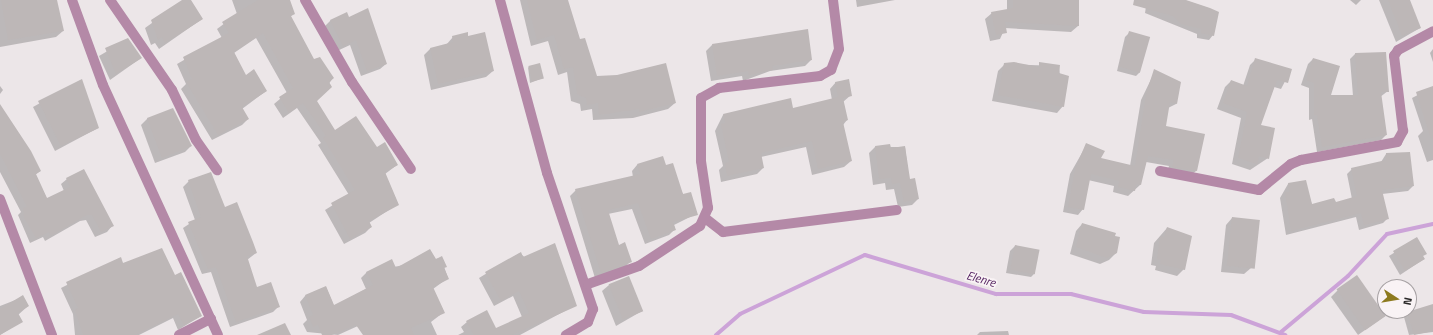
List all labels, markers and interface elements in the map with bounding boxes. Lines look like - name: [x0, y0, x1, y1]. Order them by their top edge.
- water label: Elenre: [965, 268, 997, 290]
- north arrow: [1377, 279, 1417, 319]
- text: N: [1399, 296, 1416, 307]

